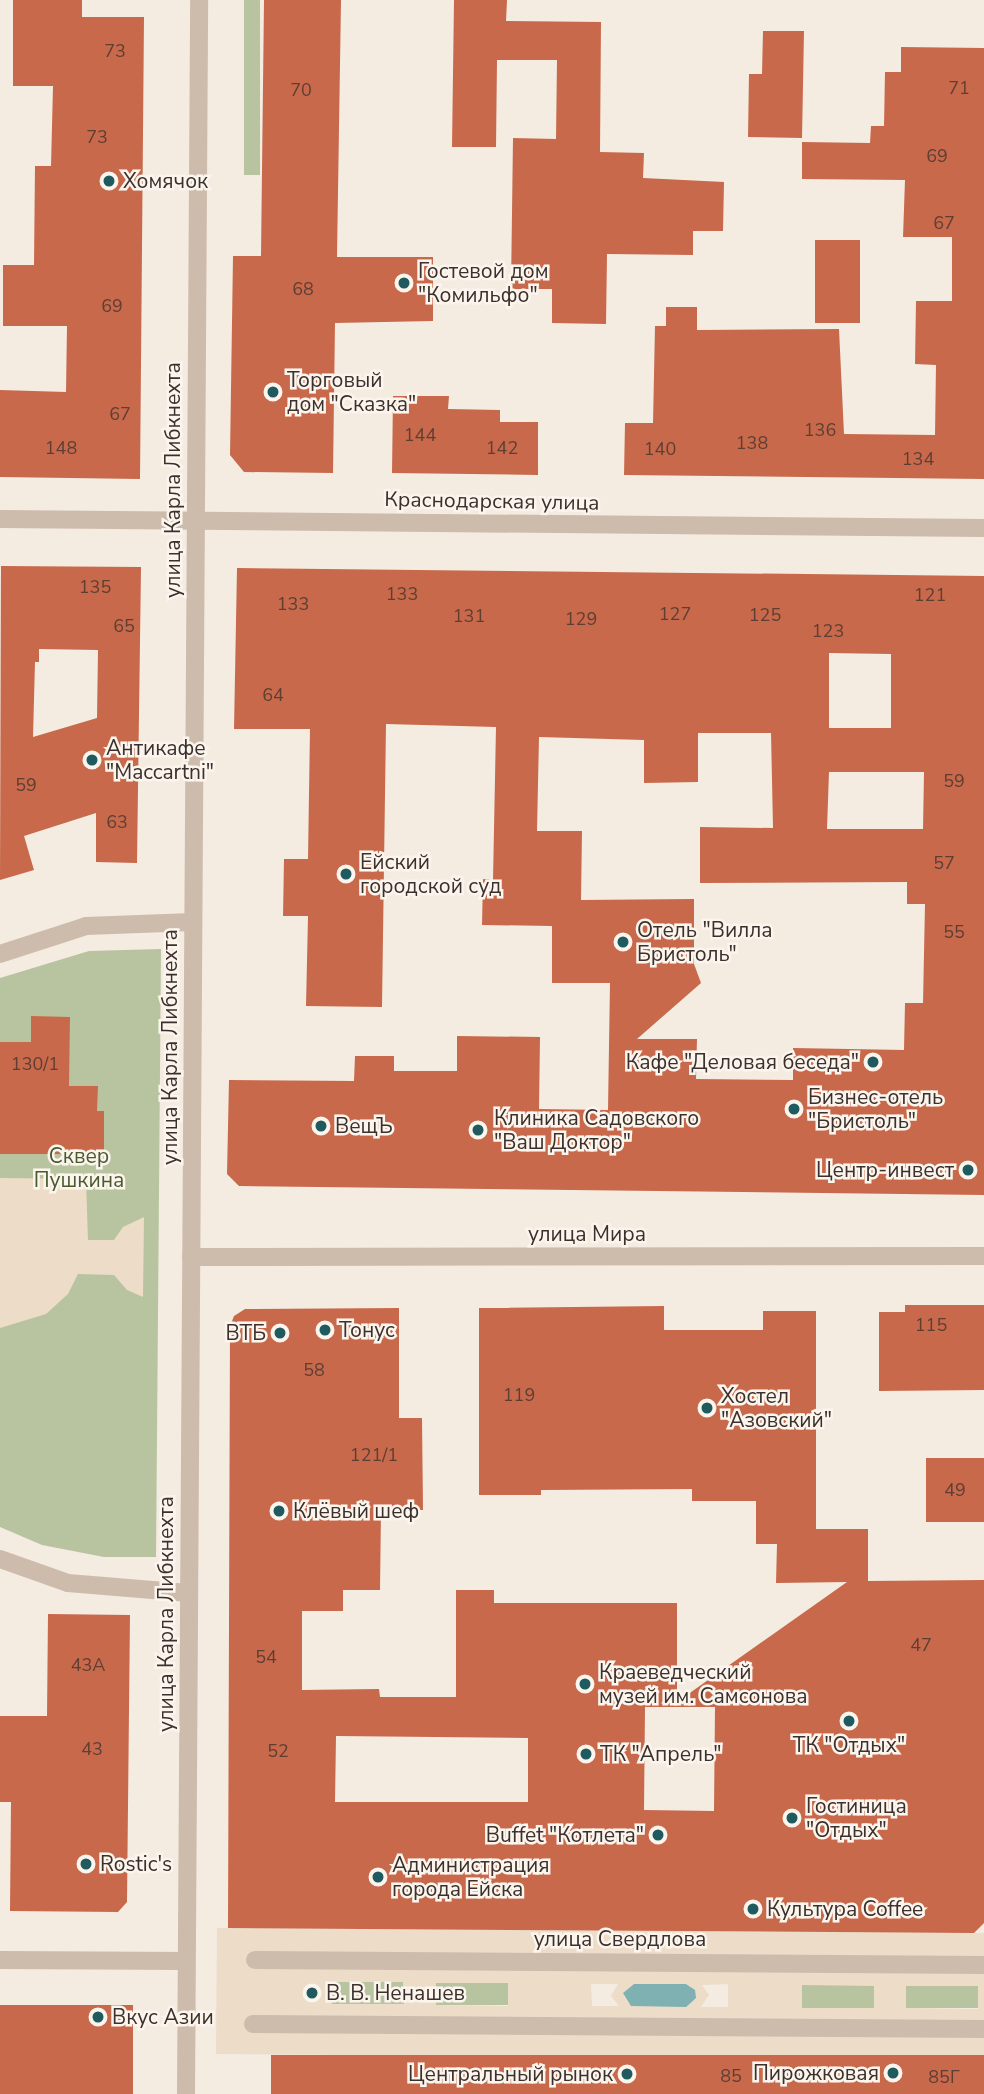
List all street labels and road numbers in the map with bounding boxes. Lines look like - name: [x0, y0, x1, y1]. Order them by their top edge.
- street label: улица Карла Либкнехта: [160, 362, 186, 598]
- street label: Краснодарская улица: [384, 487, 600, 515]
- street label: улица Карла Либкнехта: [157, 929, 183, 1165]
- street label: улица Мира: [528, 1221, 646, 1247]
- street label: улица Карла Либкнехта: [153, 1496, 179, 1732]
- street label: улица Свердлова: [534, 1926, 706, 1952]

